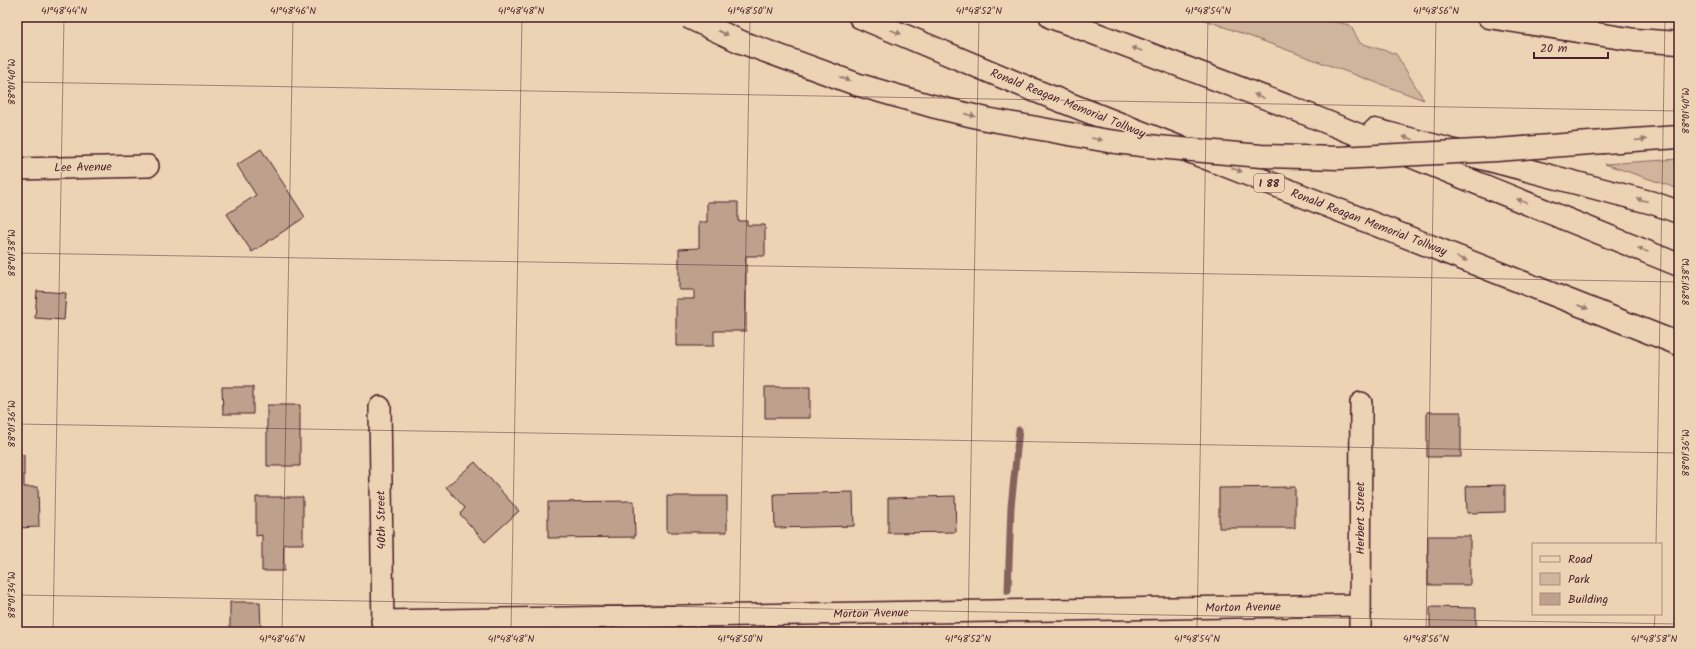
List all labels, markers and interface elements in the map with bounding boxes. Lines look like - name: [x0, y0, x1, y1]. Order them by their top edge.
- text: 41°48'44"N: [41, 3, 87, 19]
- text: 41°48'46"N: [270, 3, 316, 19]
- text: 41°48'48"N: [498, 3, 545, 19]
- text: 41°48'50"N: [727, 3, 773, 19]
- text: 41°48'52"N: [956, 3, 1002, 19]
- text: 41°48'54"N: [1185, 3, 1231, 19]
- text: 41°48'56"N: [1413, 3, 1459, 19]
- one-way arrow: [891, 29, 902, 35]
- one-way arrow: [718, 30, 729, 36]
- scale bar: [1534, 34, 1608, 60]
- text: 20 m: [1540, 39, 1568, 58]
- one-way arrow: [1131, 46, 1143, 52]
- text: 88°01'40"W: [4, 58, 20, 105]
- street label: Ronald Reagan Memorial Tollway: [987, 64, 1149, 143]
- one-way arrow: [839, 77, 851, 83]
- text: 88°01'40"W: [1678, 87, 1694, 134]
- one-way arrow: [1252, 92, 1264, 98]
- one-way arrow: [964, 112, 976, 118]
- one-way arrow: [1402, 135, 1414, 141]
- one-way arrow: [1091, 136, 1104, 142]
- one-way arrow: [1635, 136, 1647, 143]
- street label: Lee Avenue: [54, 157, 113, 178]
- one-way arrow: [1232, 168, 1244, 174]
- road number: I 88: [1254, 174, 1284, 192]
- street label: Ronald Reagan Memorial Tollway: [1288, 184, 1450, 261]
- one-way arrow: [1636, 197, 1648, 203]
- one-way arrow: [1516, 198, 1528, 204]
- text: 88°01'38"W: [4, 229, 20, 277]
- one-way arrow: [1636, 247, 1648, 253]
- one-way arrow: [1457, 256, 1468, 262]
- text: 88°01'38"W: [1678, 258, 1694, 306]
- one-way arrow: [1578, 304, 1590, 310]
- text: 88°01'36"W: [4, 400, 20, 448]
- text: 88°01'36"W: [1678, 429, 1694, 477]
- street label: Herbert Street: [1351, 481, 1370, 554]
- street label: 40th Street: [371, 490, 392, 550]
- legend: [1532, 543, 1662, 615]
- text: Road: [1568, 550, 1593, 569]
- text: Park: [1568, 570, 1590, 589]
- text: 88°01'34"W: [4, 571, 20, 619]
- text: Building: [1568, 590, 1608, 609]
- street label: Morton Avenue: [1205, 597, 1282, 618]
- street label: Morton Avenue: [833, 603, 910, 624]
- text: 41°48'46"N: [259, 631, 305, 647]
- text: 41°48'48"N: [488, 631, 535, 647]
- text: 41°48'50"N: [717, 631, 763, 647]
- text: 41°48'52"N: [945, 631, 991, 647]
- text: 41°48'54"N: [1174, 631, 1220, 647]
- text: 41°48'56"N: [1403, 631, 1449, 647]
- text: 41°48'58"N: [1631, 631, 1677, 647]

